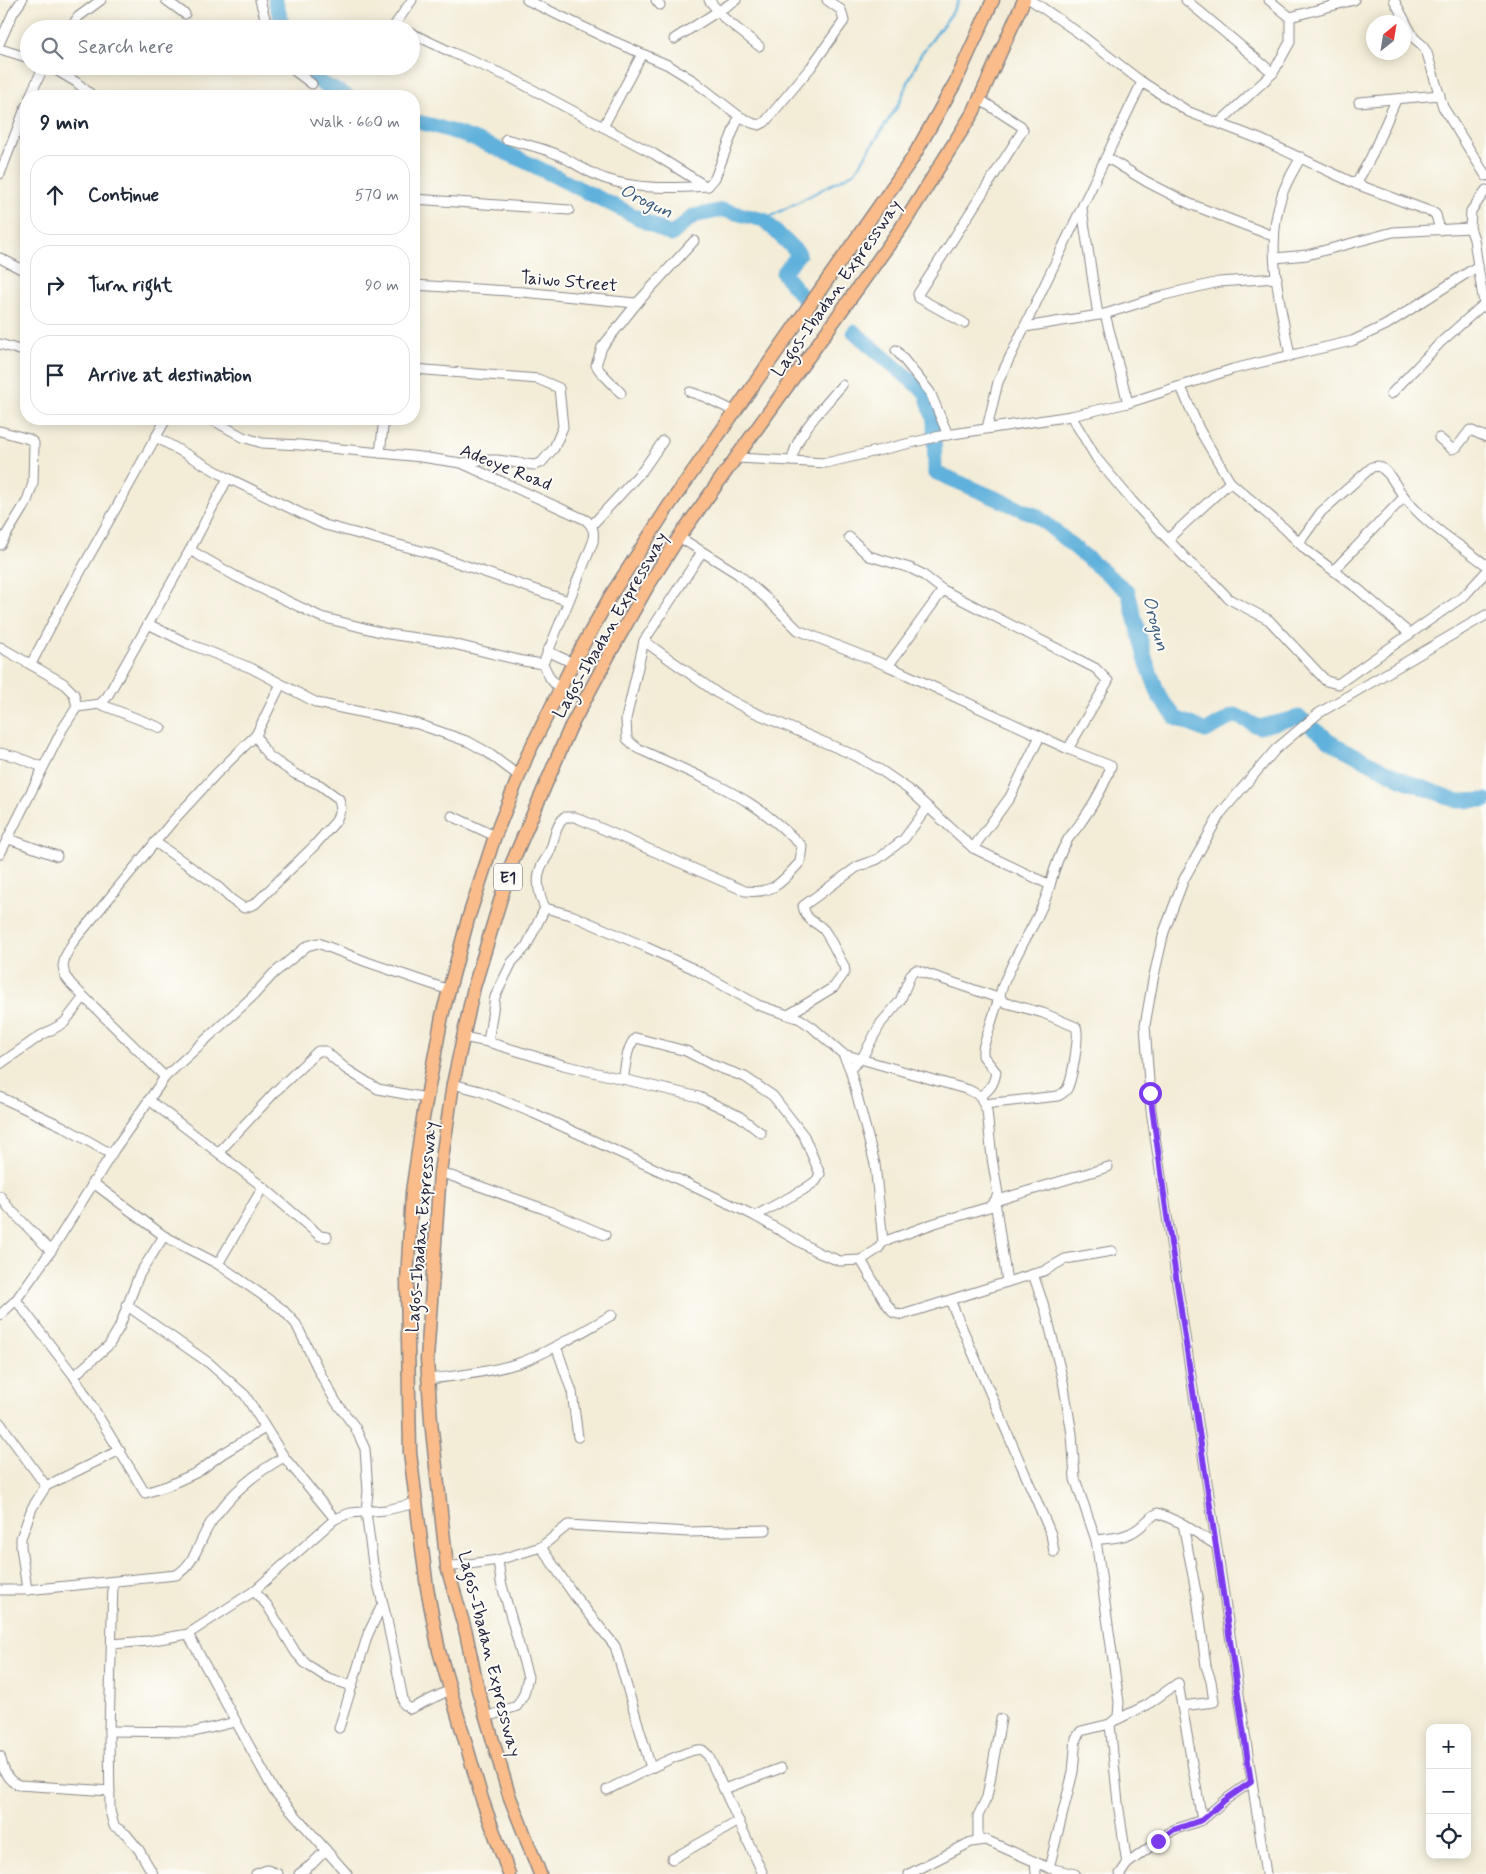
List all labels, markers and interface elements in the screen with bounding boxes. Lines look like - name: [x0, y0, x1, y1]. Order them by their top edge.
- north arrow: [1366, 15, 1411, 60]
- search box: [20, 20, 420, 75]
- icon: search: [38, 34, 66, 62]
- text: Search here: [78, 35, 174, 60]
- text: 9 min: [40, 109, 89, 137]
- text: Walk · 660 m: [309, 112, 400, 133]
- water label: Orogun: [616, 178, 677, 225]
- icon: ahead: [41, 181, 69, 209]
- text: Continue: [88, 183, 159, 208]
- text: 570 m: [355, 185, 399, 206]
- street label: Lagos-Ibadan Expressway: [766, 195, 909, 383]
- street label: Taiwo Street: [519, 266, 618, 298]
- icon: right: [41, 271, 69, 299]
- text: Turn right: [88, 273, 172, 298]
- text: 90 m: [365, 275, 399, 296]
- icon: arrive: [41, 361, 69, 389]
- text: Arrive at destination: [88, 363, 252, 388]
- street label: Adeoye Road: [456, 439, 555, 497]
- street label: Lagos-Ibadan Expressway: [548, 528, 676, 724]
- water label: Orogun: [1136, 593, 1175, 654]
- road number: E1: [494, 864, 522, 890]
- route start: [1139, 1082, 1162, 1105]
- street label: Lagos-Ibadan Expressway: [401, 1121, 445, 1334]
- street label: Lagos-Ibadan Expressway: [450, 1549, 526, 1760]
- map controls: [1426, 1724, 1471, 1859]
- button: +: [1426, 1724, 1471, 1769]
- button: −: [1426, 1769, 1471, 1814]
- button: locate: [1426, 1814, 1471, 1859]
- route end: [1147, 1830, 1170, 1853]

